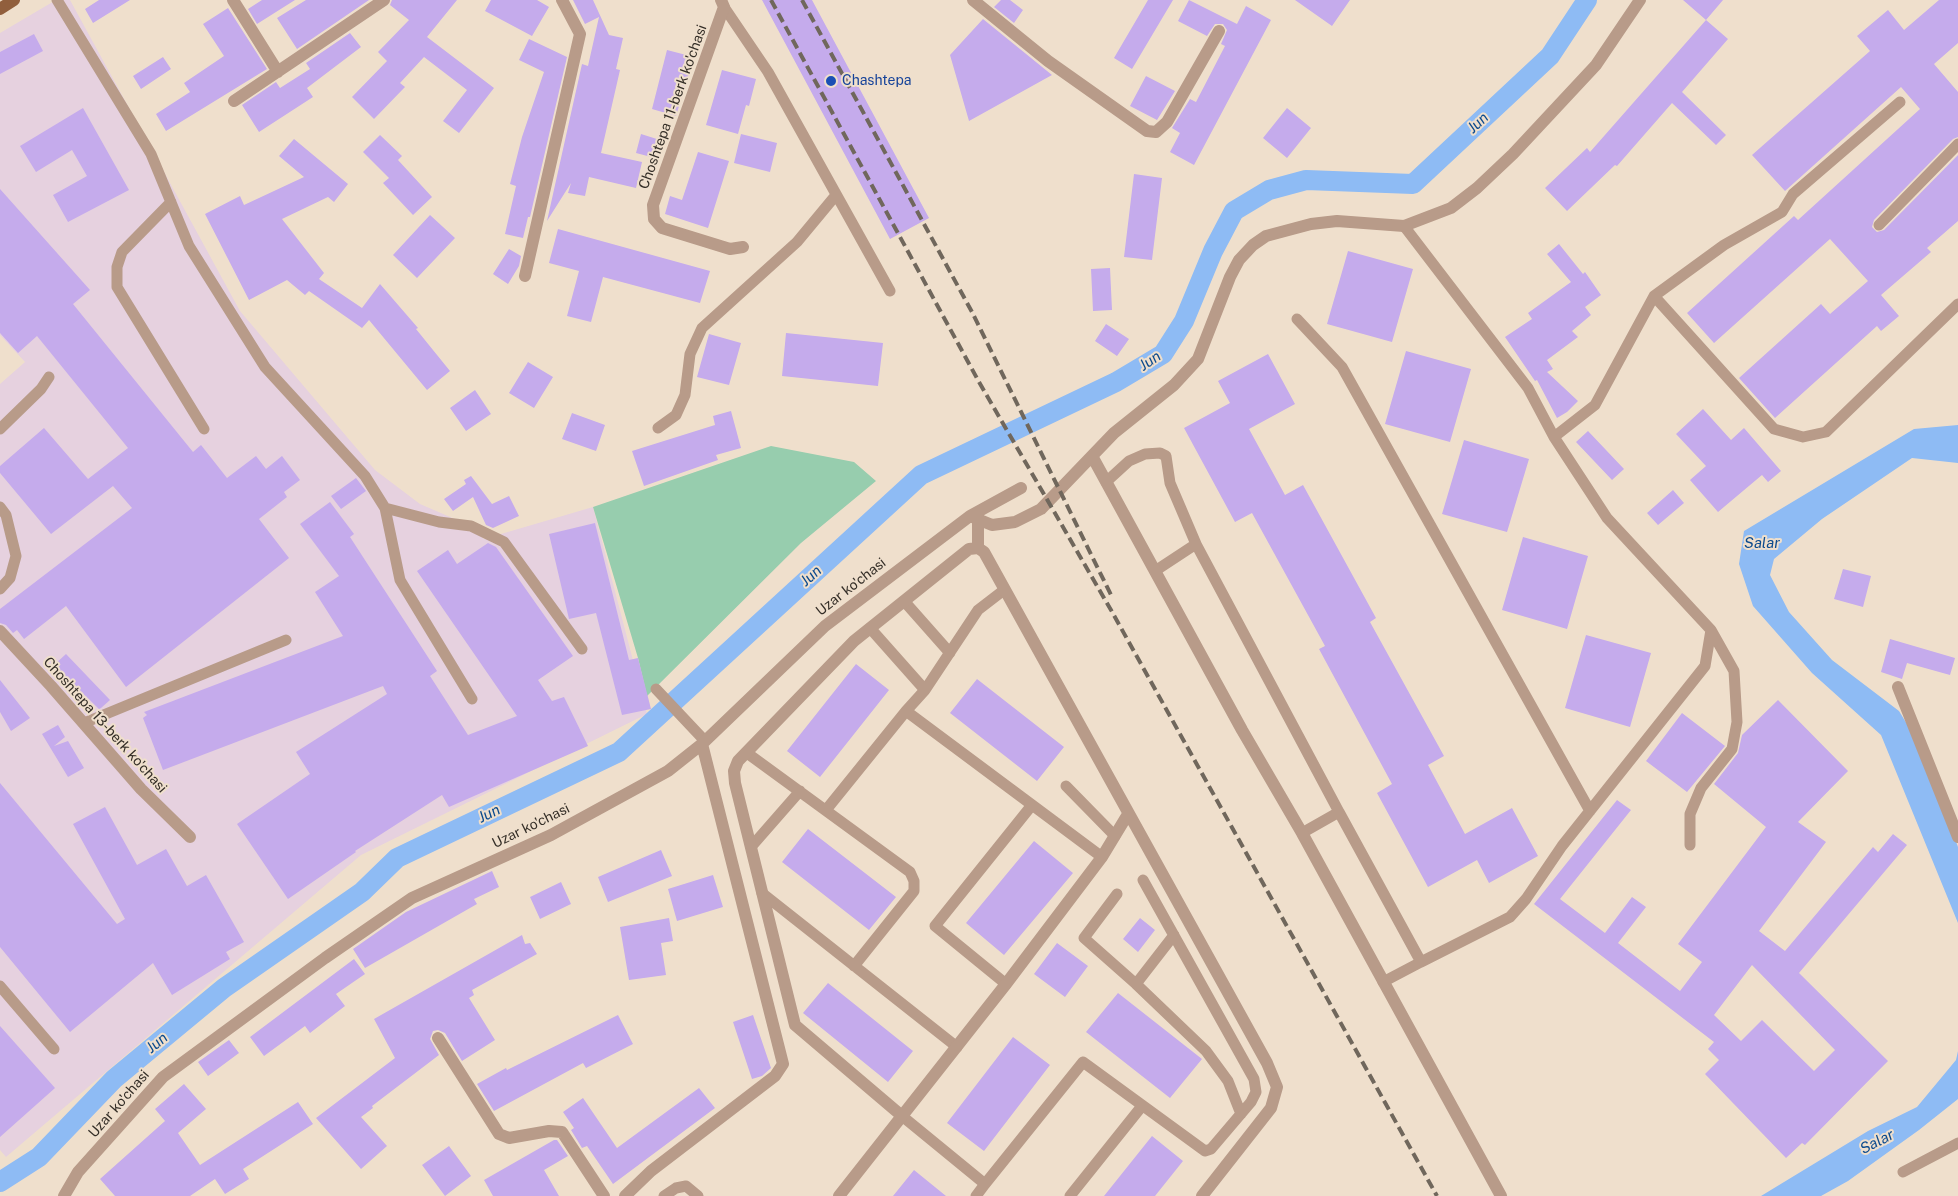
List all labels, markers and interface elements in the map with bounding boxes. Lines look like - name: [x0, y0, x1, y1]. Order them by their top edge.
- street label: Choshtepa 11-berk ko'chasi: [635, 23, 711, 191]
- place label: Chashtepa: [842, 73, 911, 89]
- marker: Chashtepa: [824, 74, 838, 88]
- water label: Jun: [1464, 109, 1492, 137]
- water label: Jun: [1136, 347, 1164, 375]
- water label: Salar: [1744, 534, 1780, 552]
- street label: Uzar ko'chasi: [813, 554, 889, 620]
- water label: Jun: [797, 562, 825, 590]
- street label: Choshtepa 13-berk ko'chasi: [40, 654, 170, 796]
- street label: Uzar ko'chasi: [490, 800, 572, 852]
- water label: Jun: [475, 801, 503, 827]
- water label: Jun: [143, 1029, 171, 1057]
- street label: Uzar ko'chasi: [85, 1067, 153, 1141]
- water label: Salar: [1857, 1126, 1897, 1158]

